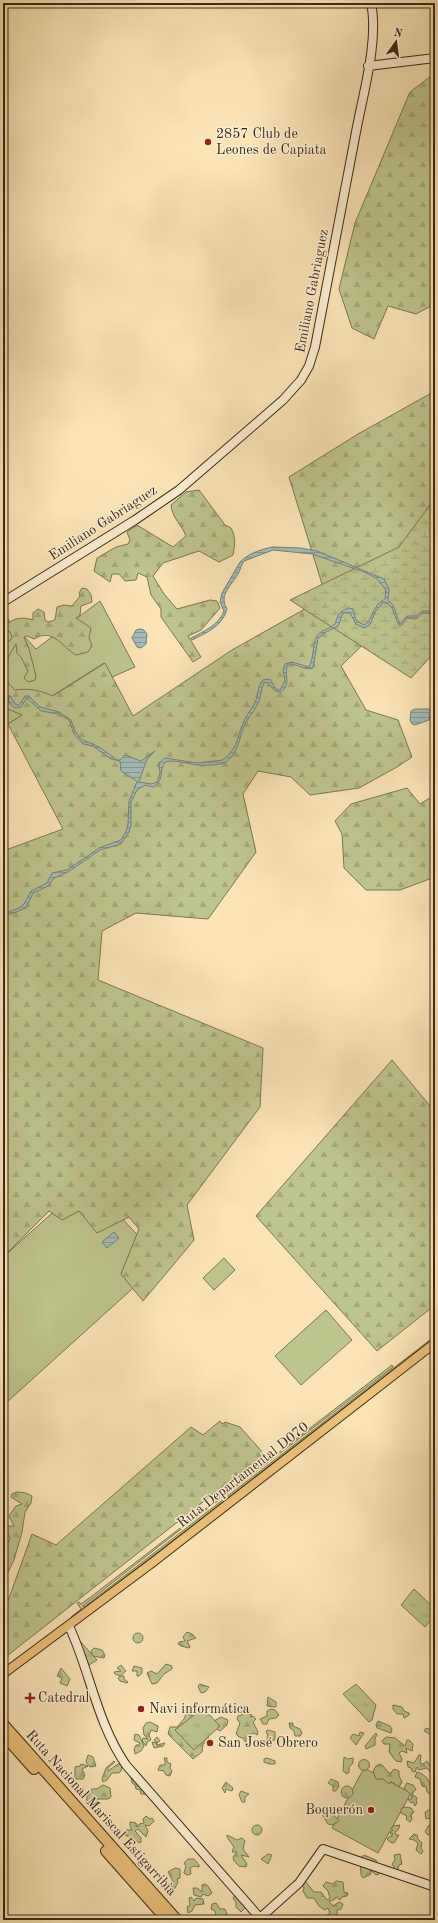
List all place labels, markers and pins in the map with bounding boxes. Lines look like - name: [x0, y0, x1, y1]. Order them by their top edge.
- place label: 2857 Club de Leones de Capiata: [216, 127, 327, 157]
- marker: 2857 Club de Leones de Capiata: [203, 137, 213, 147]
- place label: Catedral: [38, 1691, 90, 1705]
- marker: Catedral: [25, 1693, 35, 1703]
- place label: Navi informática: [149, 1702, 250, 1716]
- marker: Navi informática: [136, 1704, 146, 1714]
- place label: San José Obrero: [218, 1736, 318, 1750]
- marker: San José Obrero: [205, 1738, 215, 1748]
- place label: Boquerón: [305, 1803, 363, 1817]
- marker: Boquerón: [366, 1805, 376, 1815]

